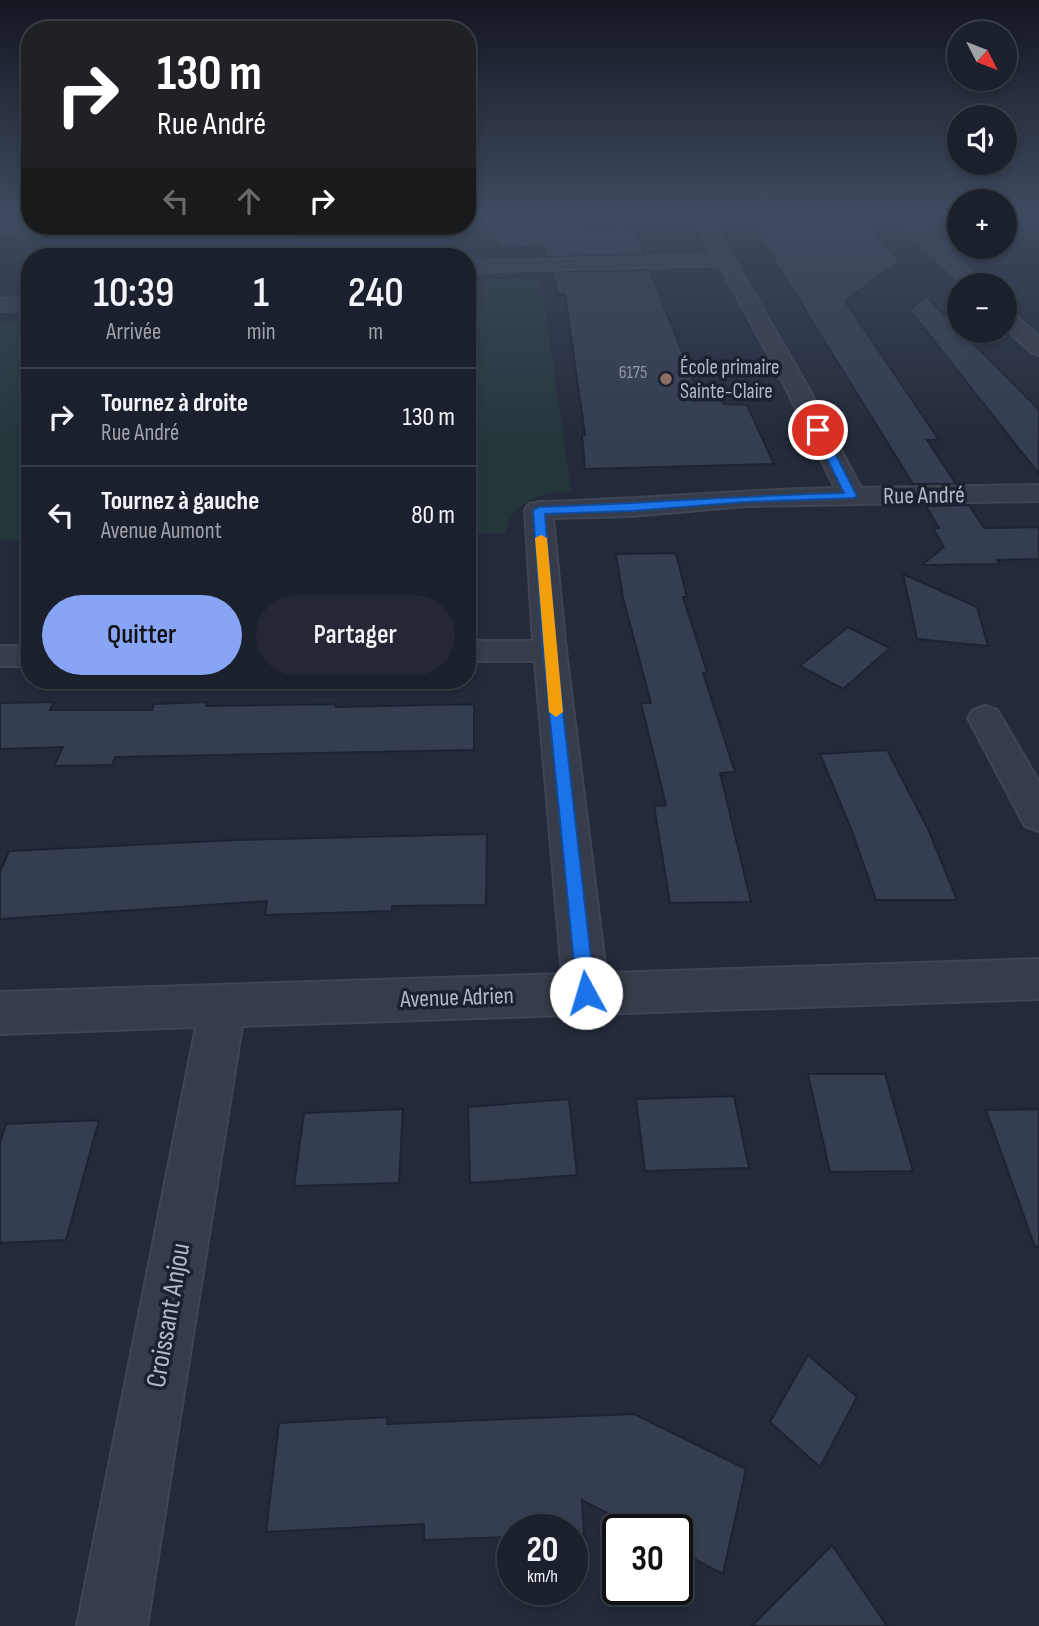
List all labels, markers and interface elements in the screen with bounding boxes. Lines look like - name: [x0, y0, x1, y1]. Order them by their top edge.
- north arrow: [947, 21, 1017, 91]
- map controls: [947, 21, 1017, 343]
- text: 130 m: [157, 45, 262, 104]
- icon: right: [42, 49, 133, 140]
- text: Rue André: [157, 105, 266, 144]
- button: sound: [947, 105, 1017, 175]
- icon: left: [157, 182, 195, 220]
- icon: ahead: [230, 182, 268, 220]
- icon: right: [303, 182, 341, 220]
- button: +: [947, 189, 1017, 259]
- text: 10:39: [93, 268, 174, 319]
- text: 1: [253, 268, 269, 319]
- text: 240: [348, 268, 404, 319]
- button: −: [947, 273, 1017, 343]
- text: Arrivée: [106, 318, 161, 346]
- text: min: [247, 318, 276, 346]
- text: m: [368, 318, 383, 346]
- place label: École primaire Sainte-Claire: [680, 355, 779, 404]
- house number: 6175: [619, 362, 647, 383]
- marker: École primaire Sainte-Claire: [658, 371, 674, 387]
- text: Tournez à droite: [101, 388, 248, 419]
- icon: right: [42, 398, 80, 436]
- pin: [788, 400, 848, 460]
- text: 130 m: [403, 402, 455, 433]
- icon: arrive: [799, 411, 837, 449]
- text: Rue André: [101, 419, 179, 447]
- street label: Rue André: [883, 480, 965, 511]
- text: Tournez à gauche: [101, 486, 259, 517]
- icon: left: [42, 496, 80, 534]
- text: 80 m: [411, 500, 455, 531]
- text: Avenue Aumont: [101, 517, 222, 545]
- button: Quitter: [42, 595, 242, 675]
- button: Partager: [256, 595, 455, 675]
- position arrow: [549, 956, 623, 1030]
- street label: Avenue Adrien: [399, 981, 514, 1014]
- street label: Croissant Anjou: [140, 1240, 197, 1390]
- speed limit sign: 30: [602, 1514, 693, 1605]
- text: 20: [527, 1529, 559, 1572]
- text: km/h: [527, 1566, 558, 1587]

